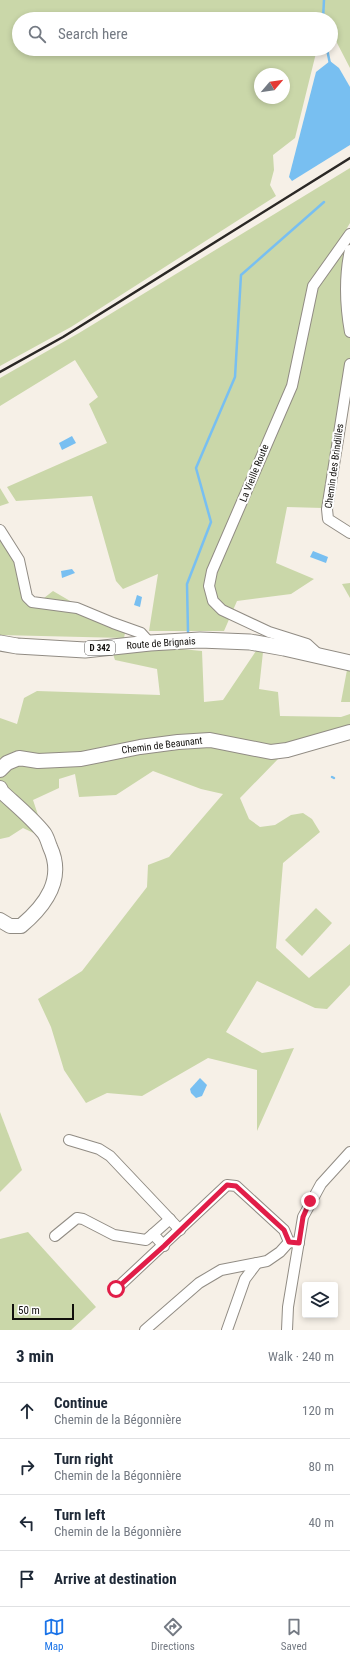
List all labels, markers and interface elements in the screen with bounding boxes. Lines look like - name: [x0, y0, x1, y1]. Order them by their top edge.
- search box: [12, 12, 338, 56]
- icon: search: [26, 23, 48, 45]
- text: Search here: [58, 25, 128, 43]
- north arrow: [254, 68, 290, 104]
- street label: Chemin des Brindilles: [323, 423, 345, 509]
- street label: La Vieille Route: [237, 442, 271, 503]
- street label: Route de Brignais: [126, 635, 196, 651]
- road number: D 342: [85, 641, 115, 655]
- street label: Chemin de Beaunant: [121, 735, 203, 755]
- route end: [301, 1192, 319, 1210]
- route start: [107, 1280, 125, 1298]
- map controls: [302, 1282, 338, 1318]
- button: layers: [302, 1282, 338, 1318]
- scale bar: [12, 1302, 74, 1321]
- text: 50 m: [18, 1304, 40, 1317]
- text: 3 min: [16, 1346, 54, 1366]
- text: Walk · 240 m: [268, 1349, 334, 1364]
- text: Continue: [54, 1394, 108, 1412]
- icon: ahead: [16, 1400, 38, 1422]
- text: 120 m: [302, 1403, 334, 1418]
- text: Chemin de la Bégonnière: [54, 1412, 181, 1427]
- text: Turn right: [54, 1450, 113, 1468]
- icon: right: [16, 1456, 38, 1478]
- text: 80 m: [308, 1459, 334, 1474]
- text: Chemin de la Bégonnière: [54, 1468, 181, 1483]
- text: Turn left: [54, 1506, 105, 1524]
- icon: left: [16, 1512, 38, 1534]
- text: 40 m: [308, 1515, 334, 1530]
- text: Chemin de la Bégonnière: [54, 1524, 181, 1539]
- icon: arrive: [16, 1568, 38, 1590]
- text: Arrive at destination: [54, 1570, 177, 1588]
- tab: Map: [43, 1616, 65, 1653]
- tab: Directions: [151, 1616, 195, 1653]
- tab: Saved: [281, 1616, 307, 1653]

